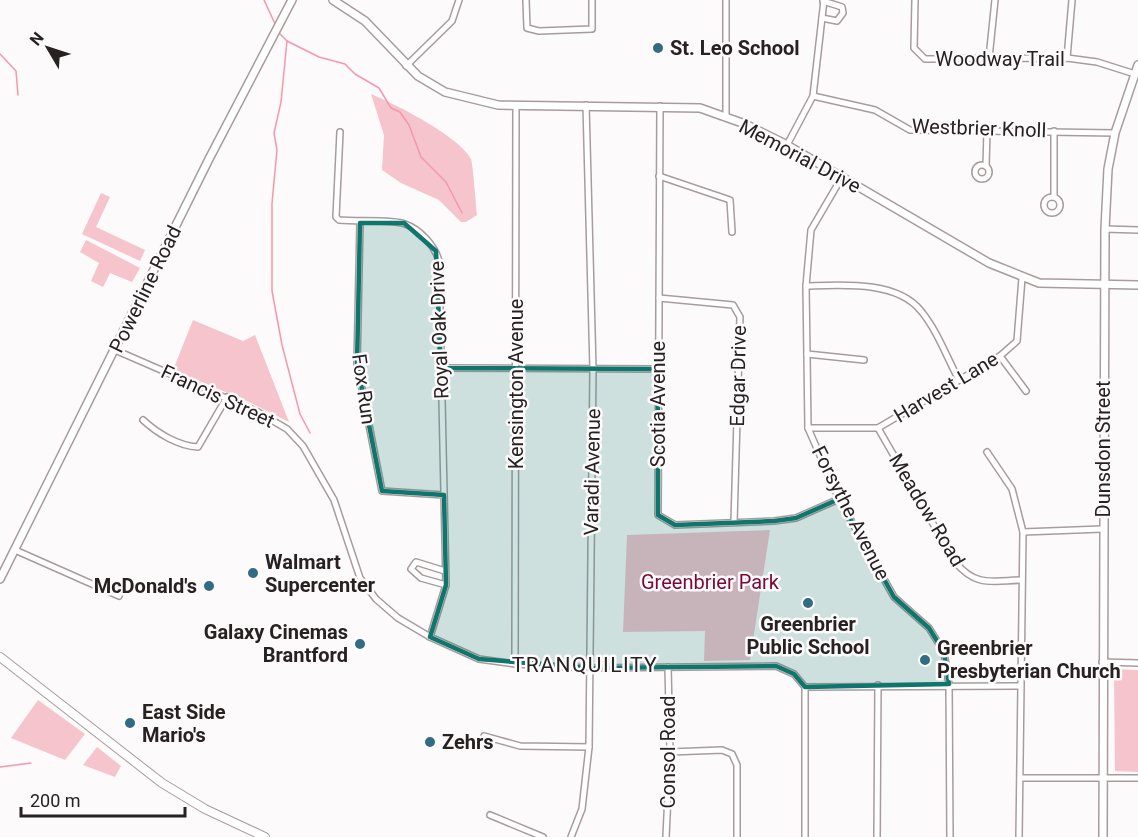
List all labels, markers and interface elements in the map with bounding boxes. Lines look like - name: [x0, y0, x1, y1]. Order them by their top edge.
- north arrow: [18, 18, 78, 78]
- text: N: [26, 29, 48, 49]
- place label: St. Leo School: [670, 36, 800, 60]
- marker: St. Leo School: [651, 41, 665, 55]
- street label: Woodway Trail: [935, 47, 1065, 71]
- street label: Memorial Drive: [735, 114, 865, 198]
- street label: Westbrier Knoll: [911, 114, 1047, 142]
- street label: Powerline Road: [104, 221, 186, 357]
- street label: Royal Oak Drive: [425, 260, 453, 400]
- street label: Kensington Avenue: [504, 299, 528, 469]
- street label: Edgar Drive: [725, 325, 751, 427]
- street label: Scotia Avenue: [646, 341, 670, 467]
- street label: Harvest Lane: [890, 346, 1002, 428]
- street label: Fox Run: [347, 352, 381, 426]
- street label: Francis Street: [157, 359, 279, 433]
- street label: Dunsdon Street: [1091, 381, 1115, 517]
- street label: Varadi Avenue: [579, 408, 605, 536]
- street label: Forsythe Avenue: [807, 442, 895, 584]
- street label: Meadow Road: [884, 449, 970, 571]
- place label: Walmart Supercenter: [265, 550, 376, 597]
- marker: Walmart Supercenter: [246, 566, 260, 580]
- park label: Greenbrier Park: [641, 570, 780, 594]
- place label: McDonald's: [94, 574, 197, 598]
- marker: McDonald's: [202, 579, 216, 593]
- marker: Greenbrier Public School: [801, 596, 815, 610]
- place label: Greenbrier Public School: [746, 612, 870, 659]
- place label: Galaxy Cinemas Brantford: [204, 620, 348, 667]
- place label: Greenbrier Presbyterian Church: [937, 636, 1121, 683]
- marker: Galaxy Cinemas Brantford: [353, 637, 367, 651]
- district label: TRANQUILITY: [512, 653, 658, 677]
- marker: Greenbrier Presbyterian Church: [918, 653, 932, 667]
- street label: Consol Road: [656, 696, 680, 808]
- place label: East Side Mario's: [142, 700, 226, 747]
- marker: East Side Mario's: [123, 716, 137, 730]
- place label: Zehrs: [442, 730, 494, 754]
- marker: Zehrs: [423, 735, 437, 749]
- scale bar: [21, 780, 184, 818]
- text: 200 m: [30, 790, 81, 811]

